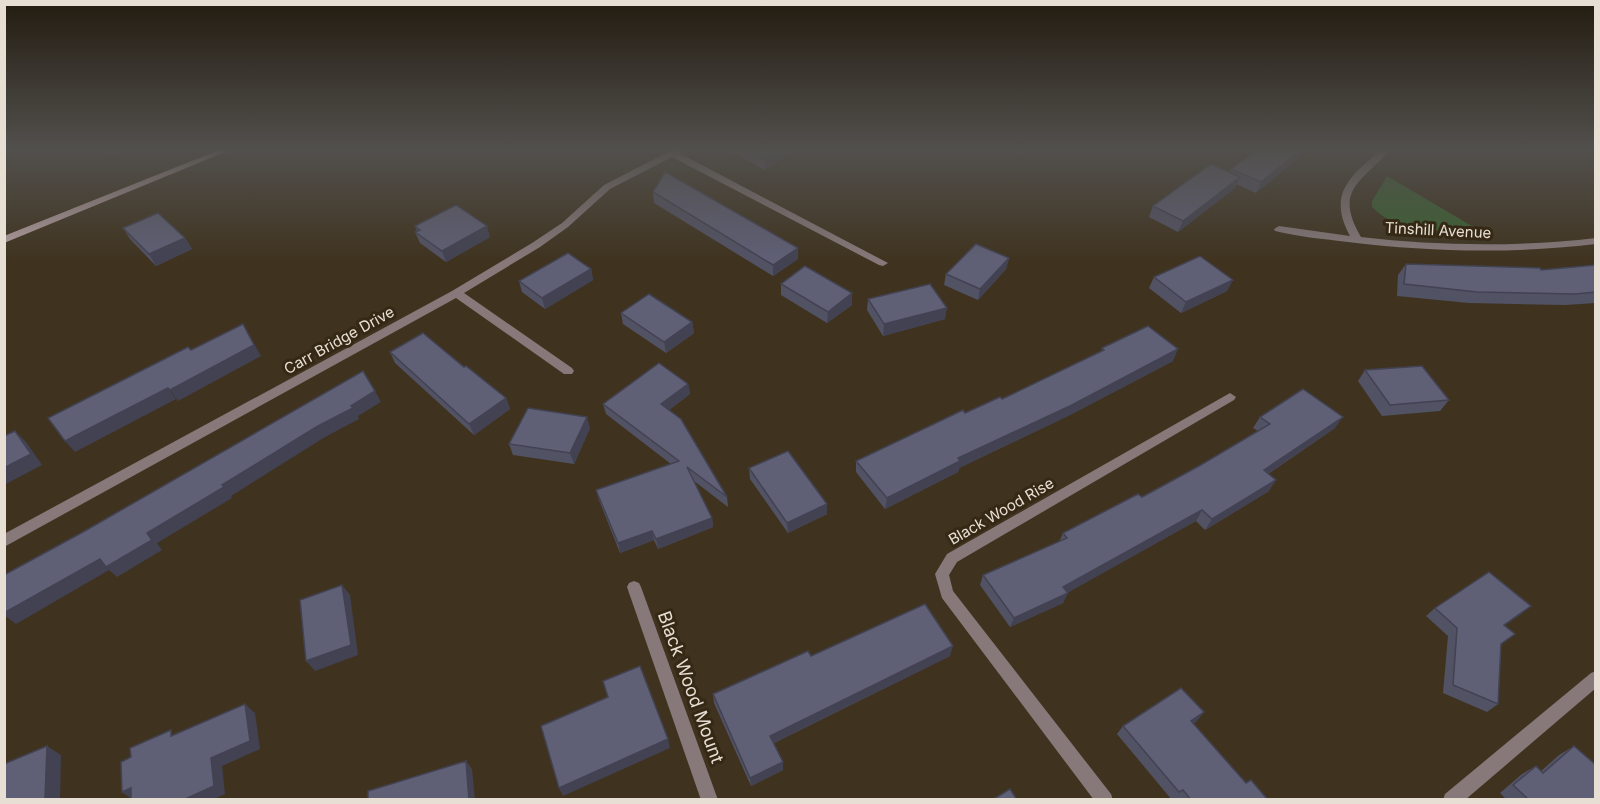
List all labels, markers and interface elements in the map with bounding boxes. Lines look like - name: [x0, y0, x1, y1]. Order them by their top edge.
- street label: Tinshill Avenue: [1384, 218, 1492, 242]
- street label: Carr Bridge Drive: [281, 302, 397, 378]
- street label: Black Wood Rise: [945, 473, 1057, 549]
- street label: Black Wood Mount: [654, 608, 728, 766]

